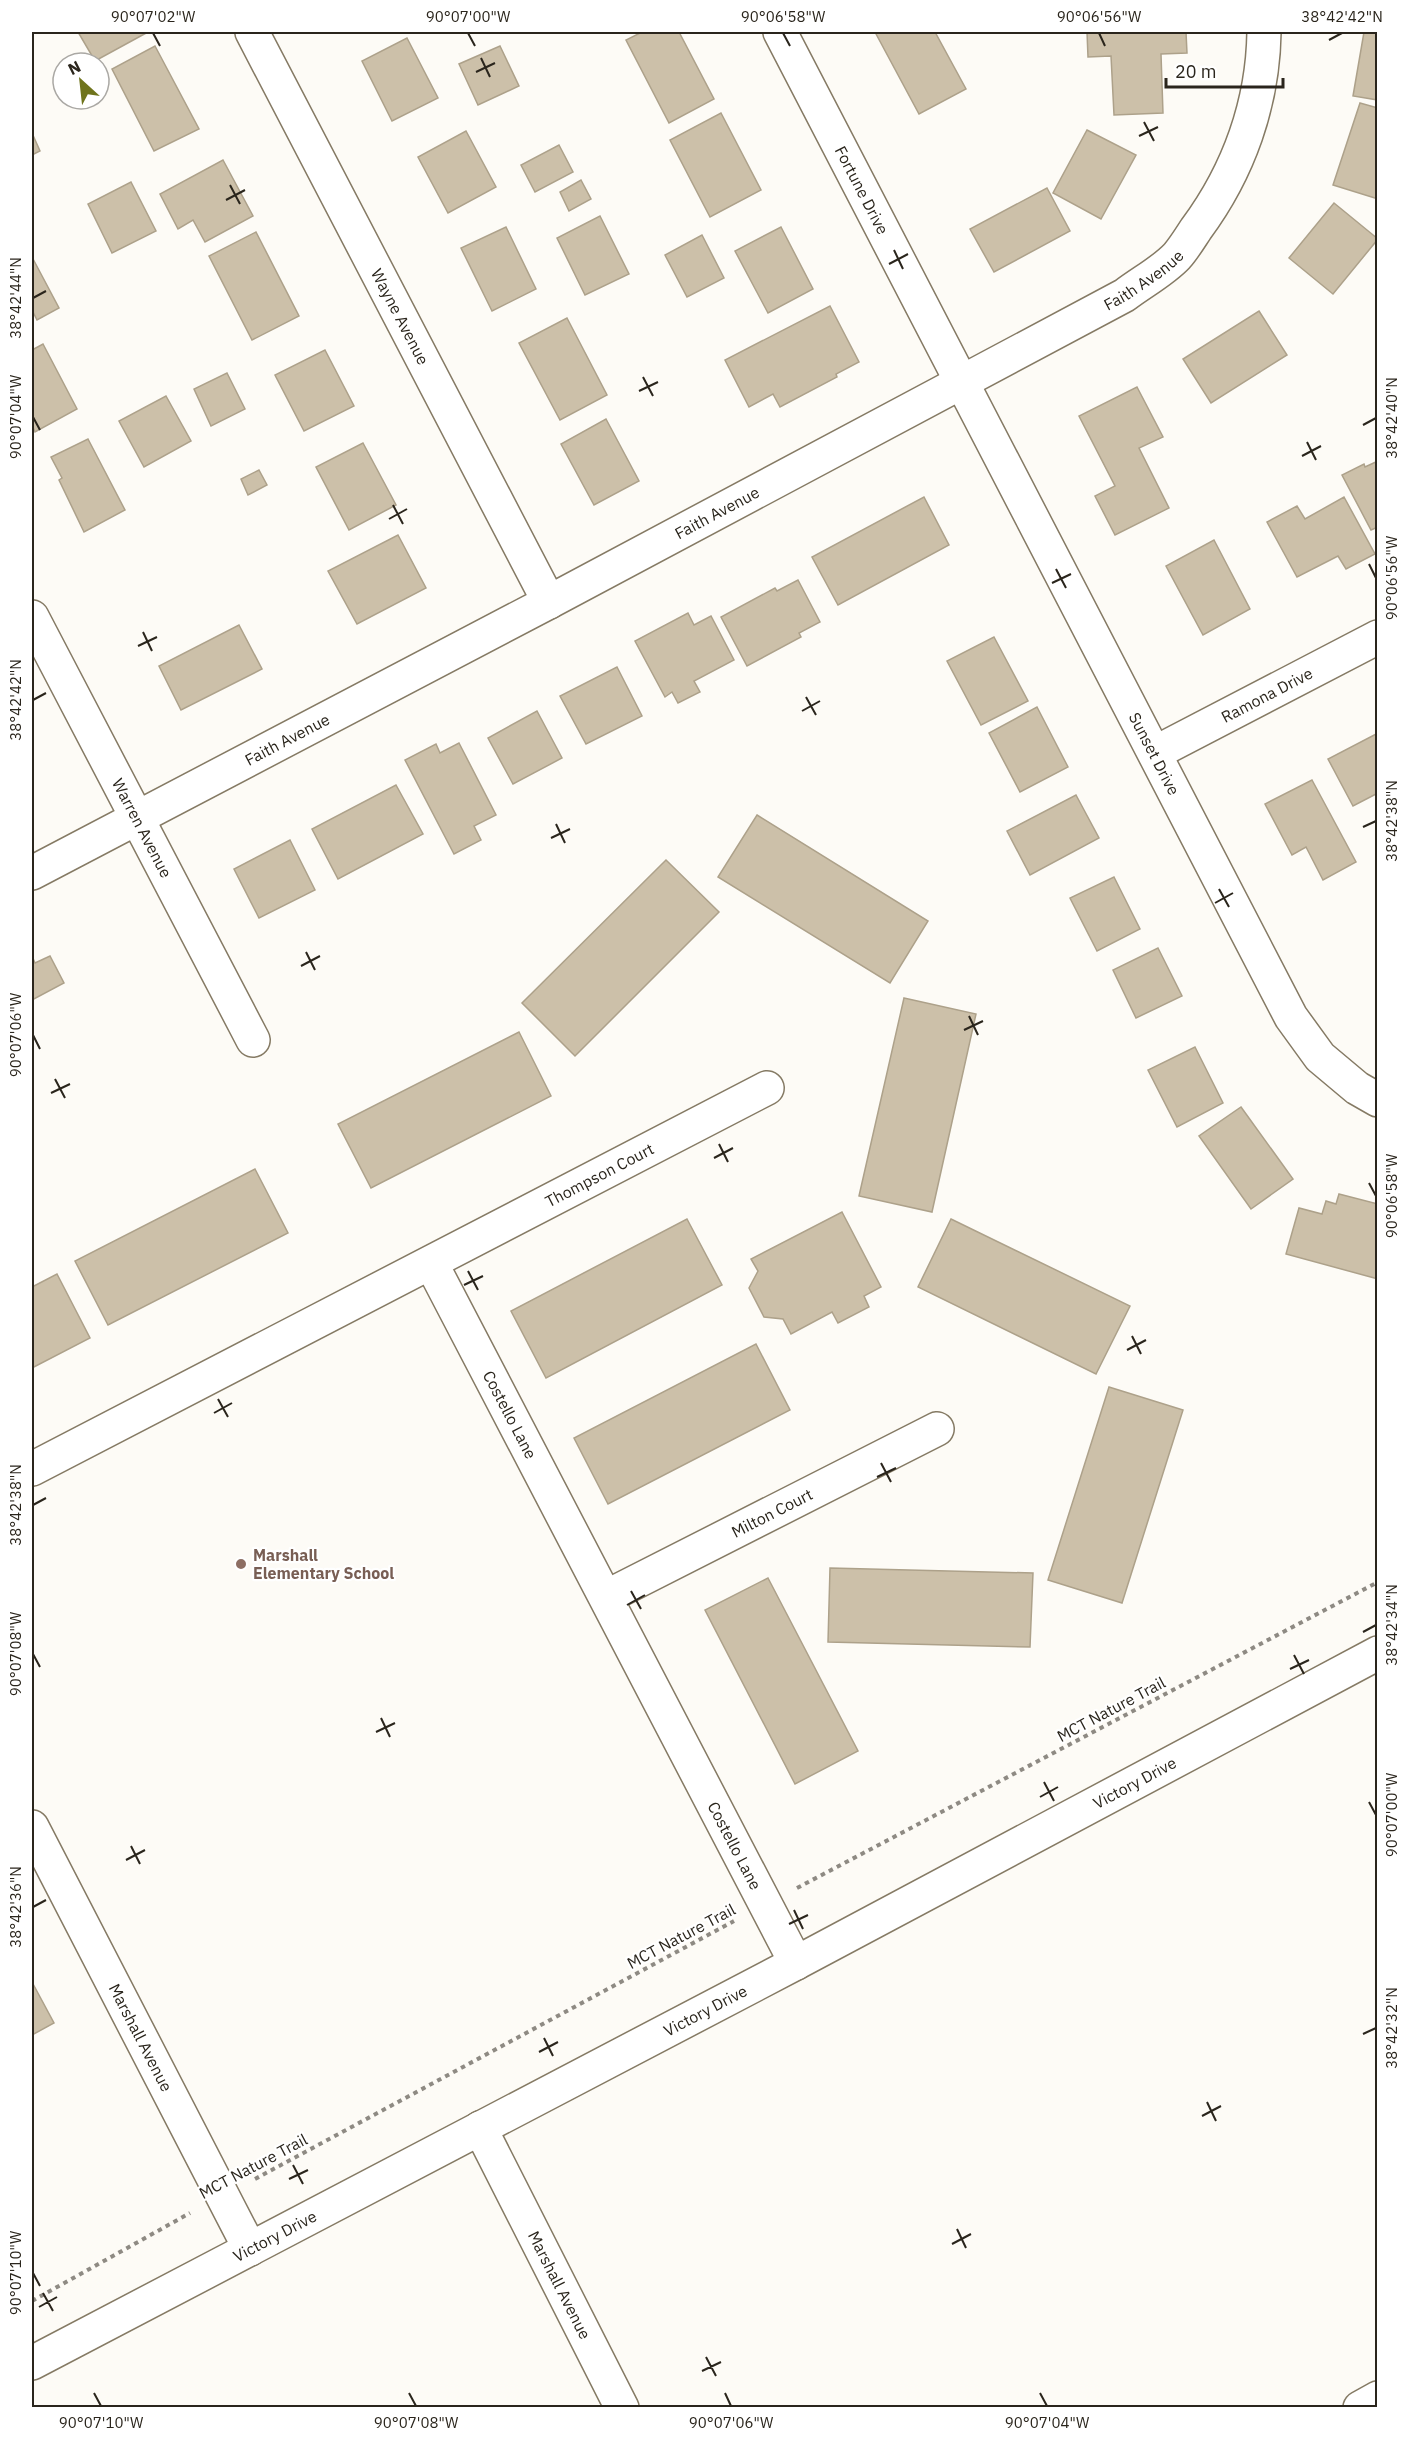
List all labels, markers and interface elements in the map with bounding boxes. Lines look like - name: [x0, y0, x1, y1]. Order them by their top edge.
- text: 90°07'02"W: [111, 7, 196, 26]
- text: 90°07'00"W: [426, 7, 511, 26]
- text: 90°06'58"W: [741, 7, 826, 26]
- text: 90°06'56"W: [1057, 7, 1142, 26]
- text: 38°42'42"N: [1301, 7, 1383, 26]
- north arrow: [51, 51, 111, 111]
- scale bar: [1166, 51, 1283, 89]
- text: N: [64, 56, 84, 79]
- text: 20 m: [1175, 60, 1217, 83]
- street label: Fortune Drive: [831, 142, 893, 238]
- street label: Faith Avenue: [1100, 246, 1188, 315]
- text: 38°42'44"N: [6, 257, 25, 339]
- street label: Wayne Avenue: [367, 265, 434, 368]
- text: 90°07'04"W: [6, 374, 25, 459]
- text: 38°42'40"N: [1382, 377, 1401, 459]
- street label: Faith Avenue: [671, 482, 763, 543]
- text: 90°06'56"W: [1382, 535, 1401, 620]
- text: 38°42'42"N: [6, 659, 25, 741]
- street label: Ramona Drive: [1218, 663, 1316, 727]
- street label: Faith Avenue: [241, 709, 333, 770]
- street label: Sunset Drive: [1125, 709, 1184, 799]
- street label: Warren Avenue: [108, 775, 177, 881]
- text: 38°42'38"N: [1382, 780, 1401, 862]
- text: 90°07'06"W: [6, 992, 25, 1077]
- street label: Thompson Court: [542, 1139, 657, 1211]
- text: 90°06'58"W: [1382, 1153, 1401, 1238]
- street label: Costello Lane: [479, 1367, 541, 1462]
- text: 38°42'38"N: [6, 1464, 25, 1546]
- street label: Milton Court: [728, 1484, 816, 1542]
- place label: Marshall Elementary School: [253, 1545, 394, 1583]
- marker: Marshall Elementary School: [234, 1557, 248, 1571]
- text: 38°42'34"N: [1382, 1584, 1401, 1666]
- text: 90°07'08"W: [6, 1611, 25, 1696]
- street label: MCT Nature Trail: [1053, 1672, 1169, 1746]
- street label: Victory Drive: [1090, 1752, 1180, 1813]
- text: 90°07'00"W: [1382, 1772, 1401, 1857]
- street label: Costello Lane: [704, 1798, 766, 1893]
- text: 38°42'36"N: [6, 1866, 25, 1948]
- street label: MCT Nature Trail: [623, 1899, 739, 1973]
- street label: Marshall Avenue: [105, 1980, 177, 2095]
- street label: Victory Drive: [660, 1980, 751, 2041]
- text: 38°42'32"N: [1382, 1987, 1401, 2069]
- street label: MCT Nature Trail: [195, 2129, 311, 2203]
- street label: Victory Drive: [230, 2206, 320, 2266]
- street label: Marshall Avenue: [524, 2227, 595, 2343]
- text: 90°07'10"W: [6, 2230, 25, 2315]
- text: 90°07'10"W: [59, 2413, 144, 2432]
- text: 90°07'08"W: [374, 2413, 459, 2432]
- text: 90°07'06"W: [689, 2413, 774, 2432]
- text: 90°07'04"W: [1005, 2413, 1090, 2432]

